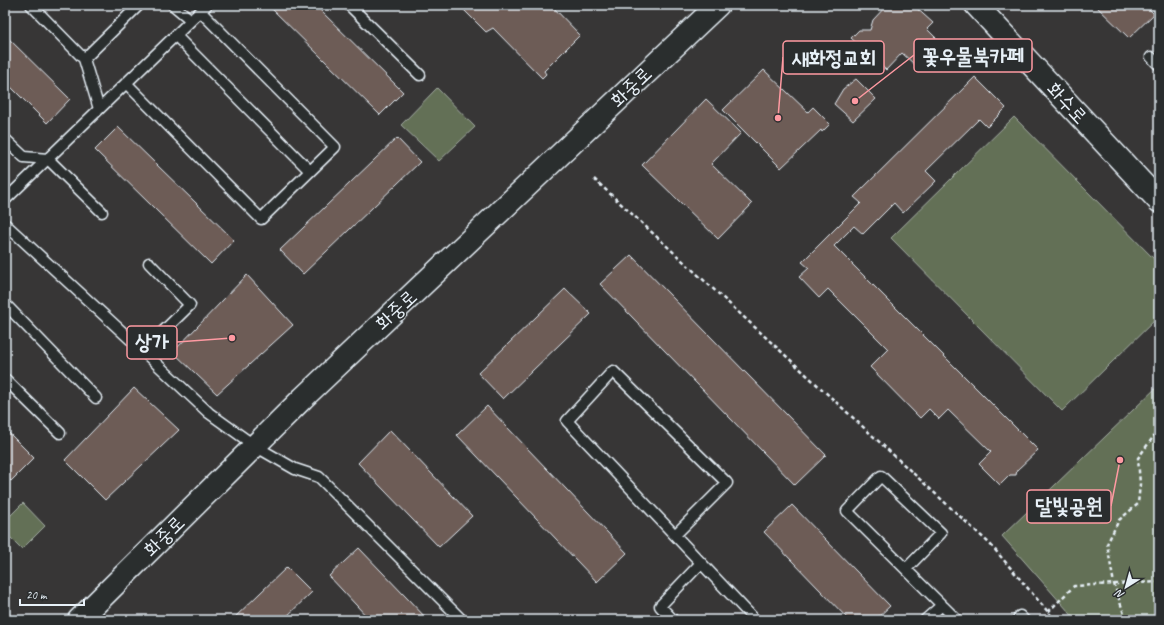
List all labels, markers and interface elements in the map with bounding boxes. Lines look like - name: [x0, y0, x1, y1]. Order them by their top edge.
- callout: 꽃우물북카페: [914, 39, 1032, 72]
- callout: 새화정교회: [783, 41, 884, 74]
- text: 꽃우물북카페: [922, 43, 1024, 69]
- text: 새화정교회: [792, 45, 876, 71]
- street label: 화중로: [605, 61, 657, 113]
- street label: 화수로: [1041, 77, 1093, 129]
- street label: 화중로: [370, 284, 422, 336]
- callout: 상가: [127, 326, 177, 359]
- text: 상가: [135, 329, 169, 355]
- callout: 달빛공원: [1027, 490, 1111, 523]
- text: 달빛공원: [1035, 493, 1103, 519]
- street label: 화중로: [138, 510, 190, 562]
- north arrow: [1106, 567, 1146, 607]
- scale bar: [20, 581, 84, 607]
- text: N: [1111, 586, 1127, 603]
- text: 20 m: [26, 587, 48, 603]

